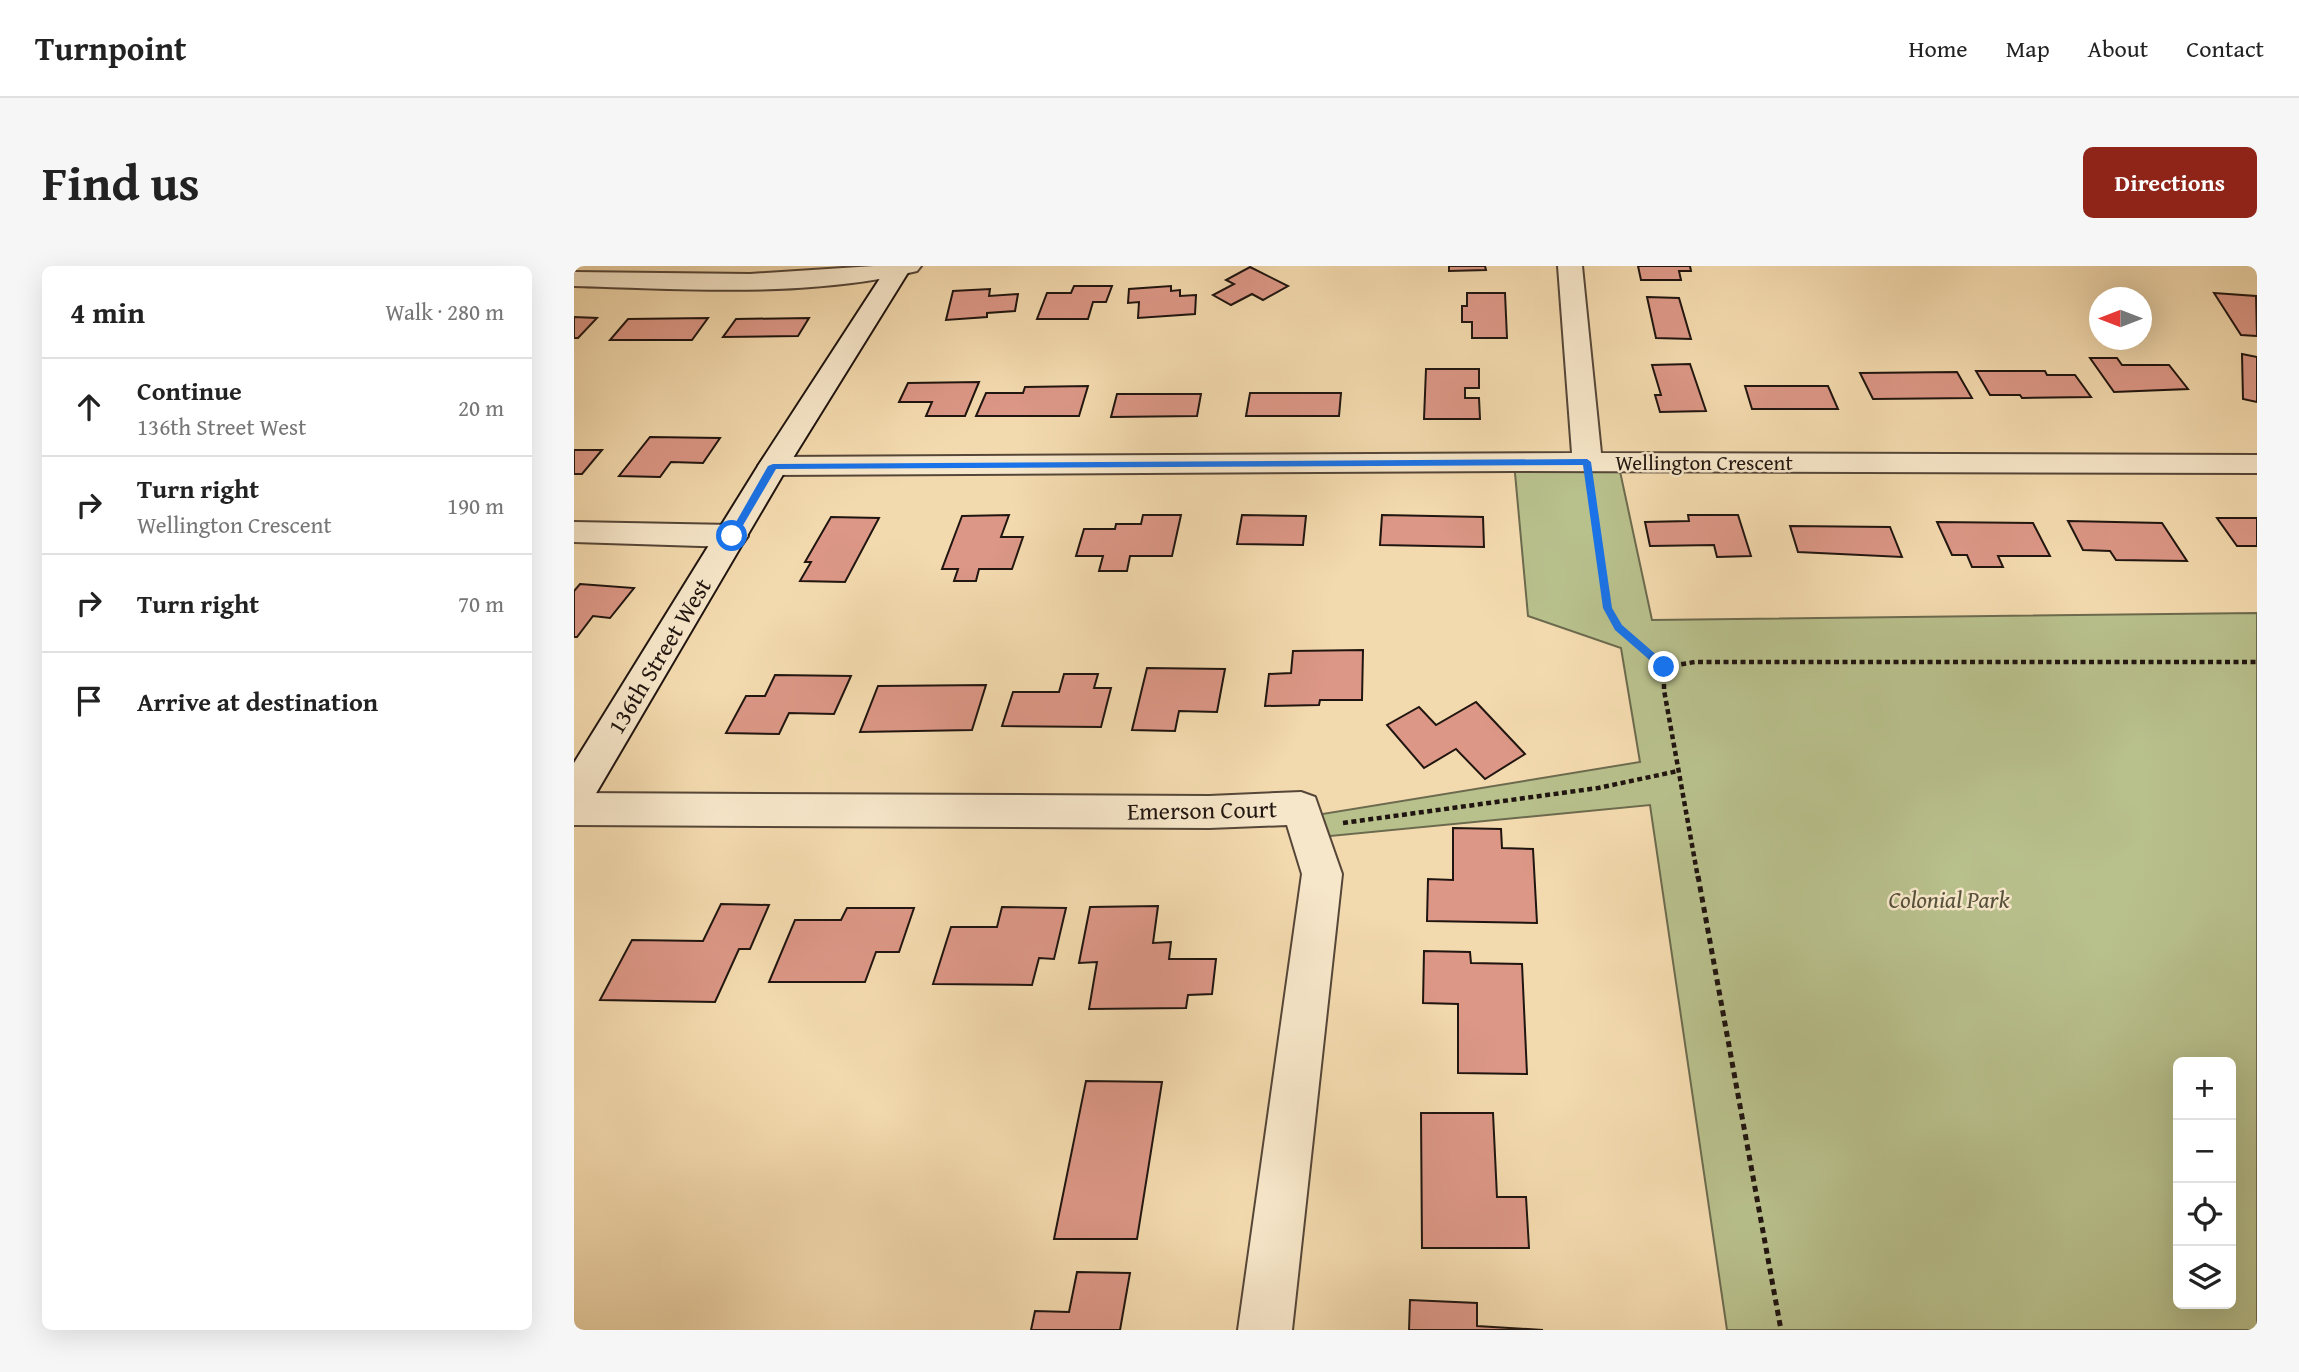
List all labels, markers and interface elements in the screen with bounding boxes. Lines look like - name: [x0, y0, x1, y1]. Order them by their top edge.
- text: Turnpoint: [35, 24, 187, 72]
- text: Home: [1909, 31, 1968, 66]
- text: Map: [2006, 31, 2050, 66]
- text: About: [2088, 31, 2148, 66]
- text: Contact: [2186, 31, 2264, 66]
- text: Find us: [42, 146, 200, 218]
- button: Directions: [2083, 147, 2257, 218]
- north arrow: [2089, 287, 2152, 350]
- text: 4 min: [70, 290, 145, 334]
- text: Walk · 280 m: [385, 295, 504, 328]
- text: Continue: [137, 371, 242, 410]
- icon: ahead: [70, 388, 108, 426]
- text: 20 m: [458, 391, 504, 424]
- text: 136th Street West: [137, 410, 306, 443]
- street label: Wellington Crescent: [1615, 447, 1793, 478]
- text: Turn right: [137, 469, 259, 508]
- icon: right: [70, 486, 108, 524]
- text: 190 m: [447, 489, 504, 522]
- text: Wellington Crescent: [137, 508, 332, 541]
- route start: [716, 520, 747, 551]
- street label: 136th Street West: [599, 571, 720, 741]
- icon: right: [70, 584, 108, 622]
- text: Turn right: [137, 584, 259, 623]
- text: 70 m: [458, 587, 504, 620]
- route end: [1648, 651, 1679, 682]
- icon: arrive: [70, 682, 108, 720]
- text: Arrive at destination: [137, 682, 378, 721]
- street label: Emerson Court: [1127, 791, 1278, 829]
- park label: Colonial Park: [1889, 882, 2010, 917]
- map controls: [2173, 1057, 2236, 1309]
- button: +: [2173, 1057, 2236, 1120]
- button: −: [2173, 1120, 2236, 1183]
- button: locate: [2173, 1183, 2236, 1246]
- button: layers: [2173, 1246, 2236, 1309]

